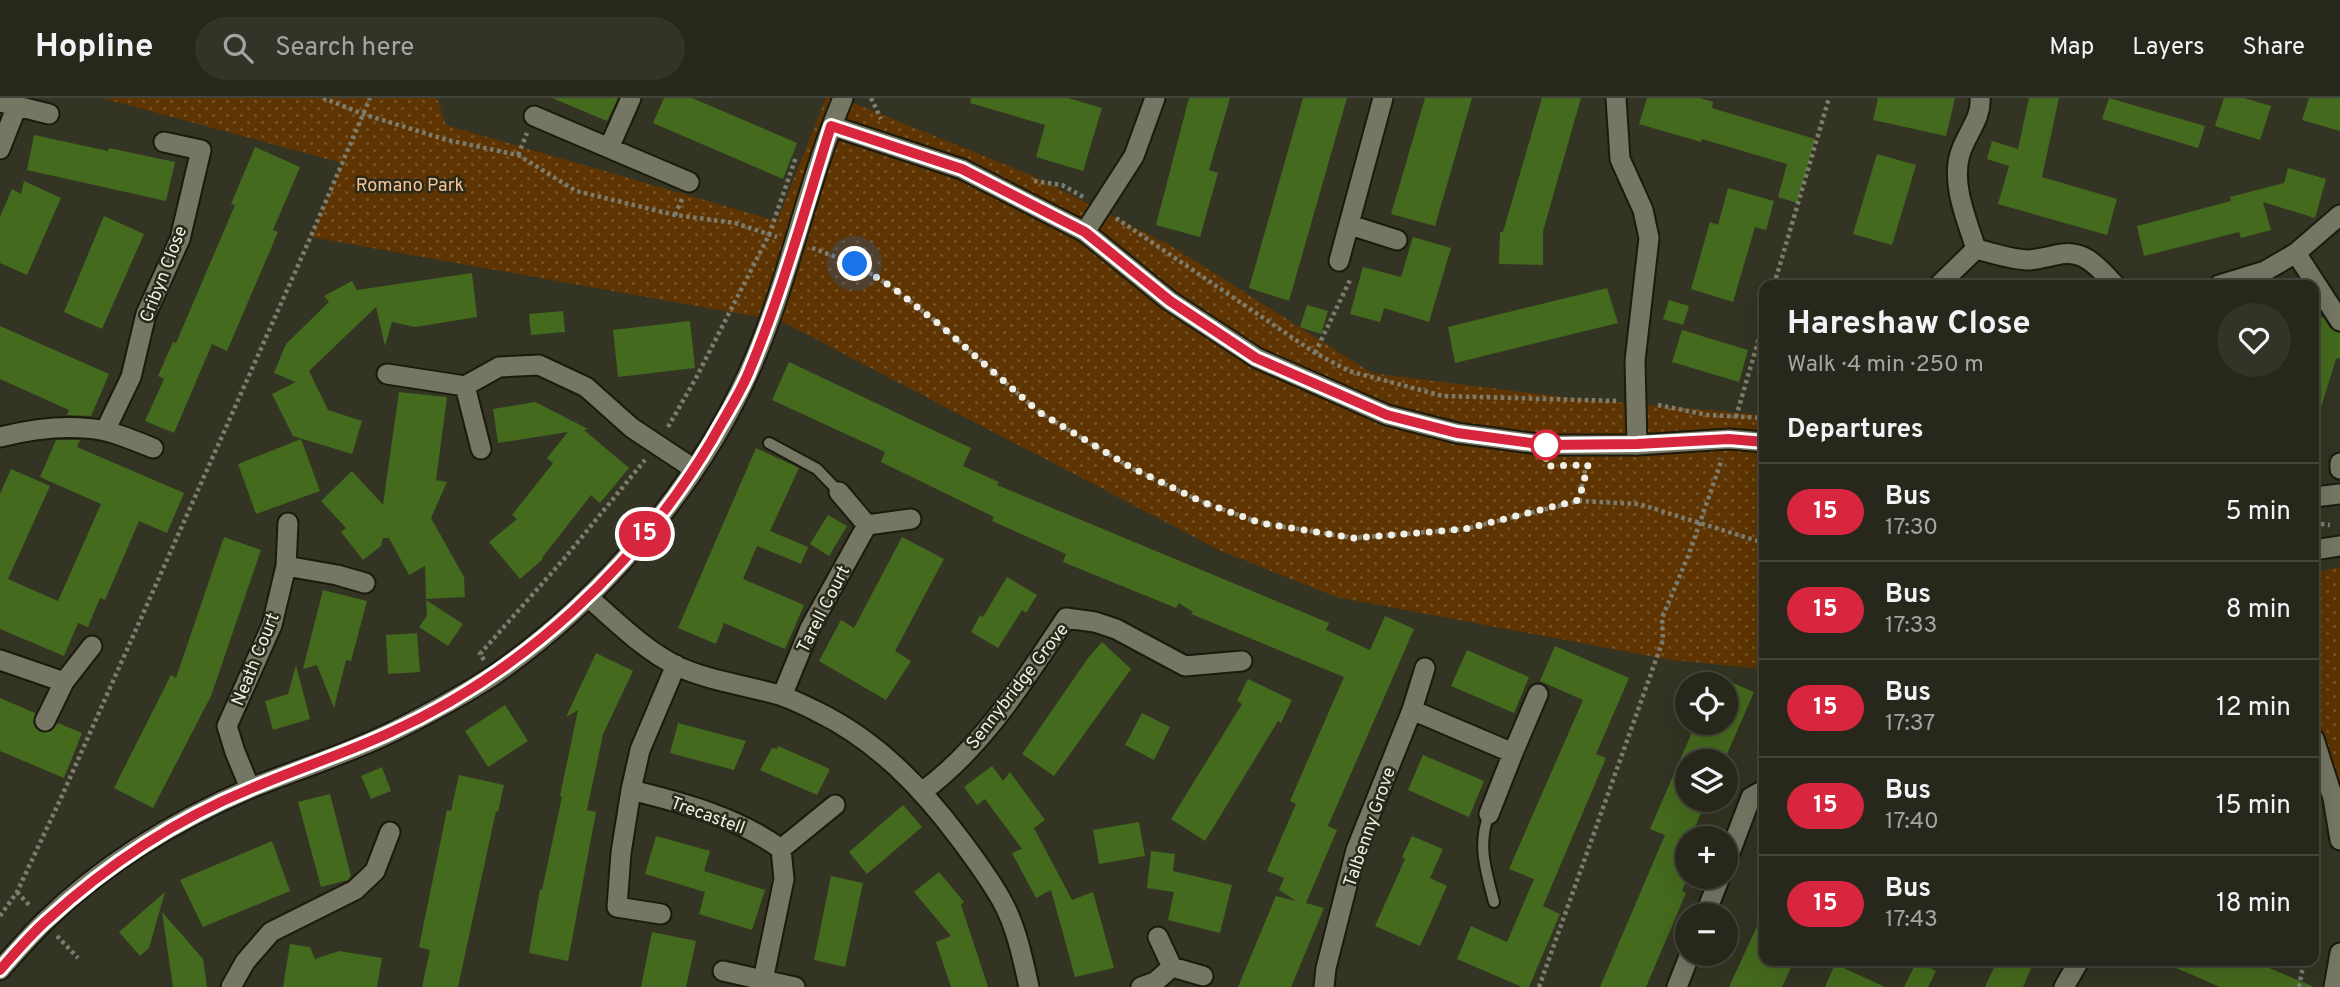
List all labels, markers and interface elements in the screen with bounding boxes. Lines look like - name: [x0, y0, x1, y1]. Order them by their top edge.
- search box: [195, 17, 685, 80]
- text: Hopline: [35, 27, 153, 69]
- icon: search: [219, 29, 257, 67]
- text: Search here: [275, 32, 414, 65]
- text: Map: [2049, 33, 2094, 63]
- text: Layers: [2132, 33, 2204, 63]
- text: Share: [2242, 33, 2305, 63]
- park label: Romano Park: [356, 175, 464, 198]
- street label: Cribyn Close: [135, 223, 193, 326]
- your location: [837, 246, 872, 281]
- button: heart: [2217, 303, 2291, 377]
- text: Hareshaw Close: [1787, 304, 2031, 346]
- text: Walk · 4 min · 250 m: [1787, 351, 1984, 380]
- text: Departures: [1787, 414, 1924, 447]
- unlabelled marker: [1531, 430, 1561, 460]
- text: Bus: [1885, 481, 1931, 514]
- text: 5 min: [2225, 496, 2291, 529]
- text: 15: [1813, 497, 1838, 527]
- line badge: 15: [614, 511, 676, 557]
- text: 17:30: [1885, 514, 1938, 543]
- text: 15: [633, 519, 657, 549]
- street label: Tarell Court: [793, 562, 856, 657]
- text: Bus: [1885, 579, 1931, 612]
- text: 8 min: [2226, 594, 2291, 627]
- text: 15: [1813, 595, 1838, 625]
- street label: Neath Court: [227, 610, 286, 710]
- text: 17:33: [1885, 612, 1937, 641]
- street label: Sennybridge Grove: [962, 619, 1075, 755]
- map controls: [1675, 672, 1738, 966]
- button: locate: [1675, 672, 1738, 735]
- text: Bus: [1885, 677, 1931, 710]
- text: 12 min: [2216, 692, 2291, 725]
- text: 15: [1813, 693, 1838, 723]
- text: 17:37: [1885, 710, 1935, 739]
- button: layers: [1675, 749, 1738, 812]
- street label: Talbenny Grove: [1339, 764, 1402, 891]
- text: Bus: [1885, 775, 1931, 808]
- text: 15 min: [2216, 790, 2291, 823]
- text: 15: [1813, 791, 1838, 821]
- street label: Trecastell: [667, 792, 748, 841]
- text: 17:40: [1885, 808, 1939, 837]
- button: +: [1675, 826, 1738, 889]
- text: Bus: [1885, 873, 1931, 906]
- text: 18 min: [2216, 888, 2291, 921]
- text: 15: [1813, 889, 1838, 919]
- button: −: [1675, 903, 1738, 966]
- text: 17:43: [1885, 906, 1938, 935]

